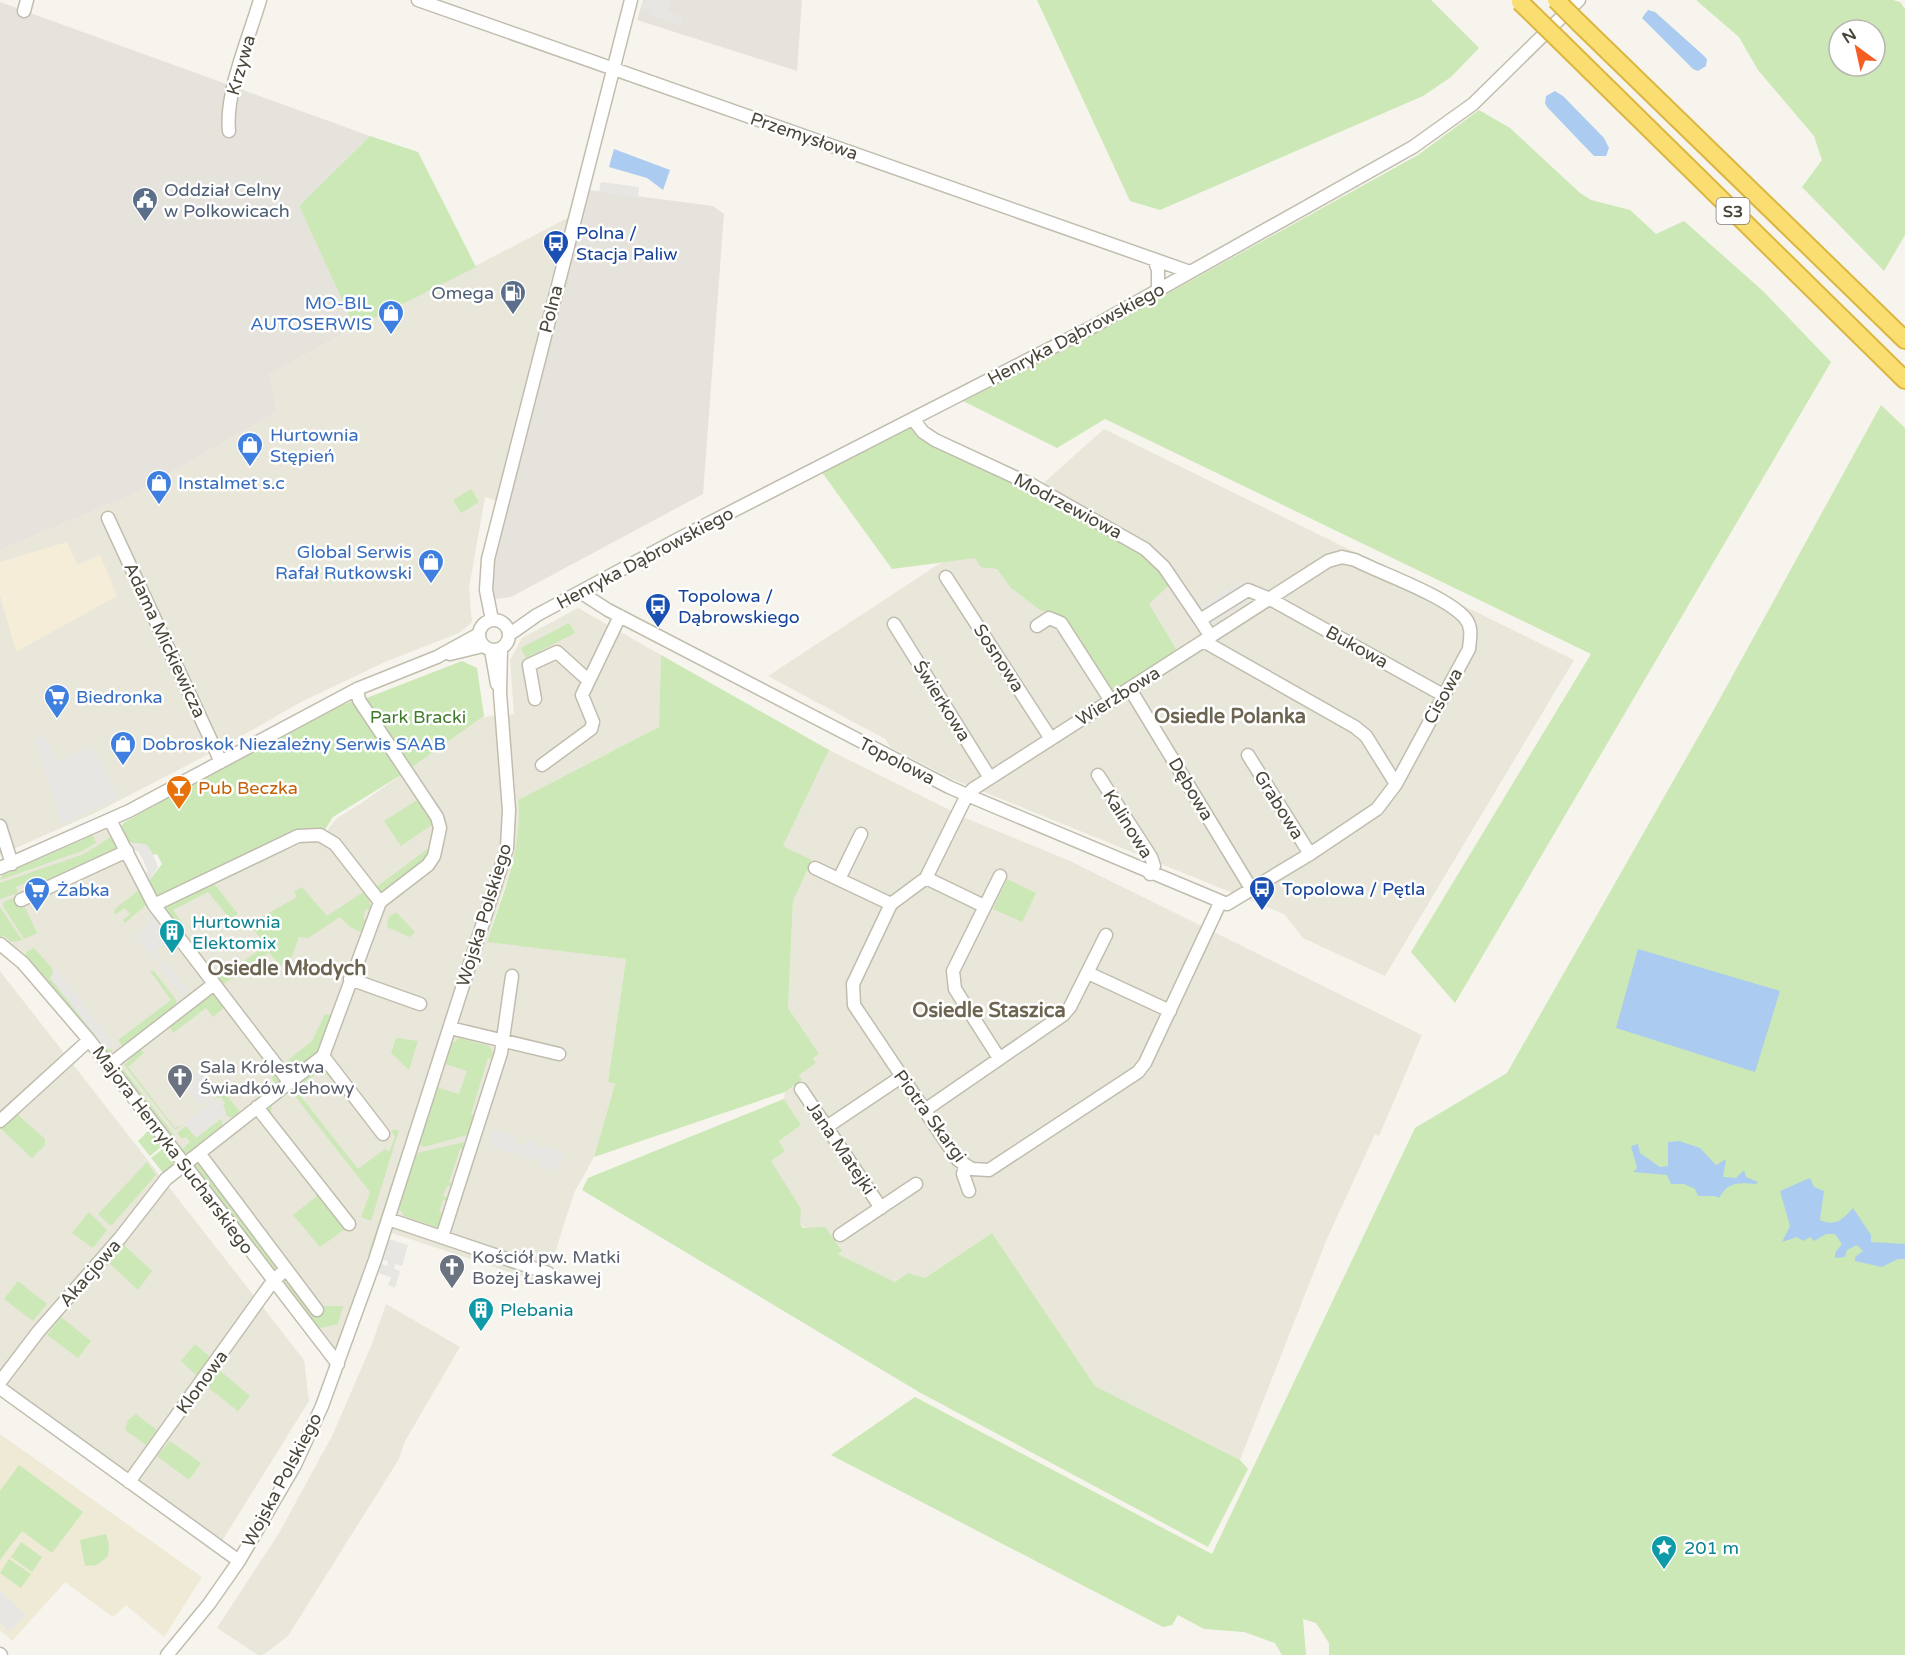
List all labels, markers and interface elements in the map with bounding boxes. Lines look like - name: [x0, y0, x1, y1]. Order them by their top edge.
- north arrow: [1827, 18, 1887, 78]
- text: N: [1839, 24, 1860, 48]
- street label: Krzywa: [222, 32, 260, 98]
- street label: Przemysłowa: [747, 107, 861, 165]
- place label: Oddział Celny w Polkowicach: [164, 179, 290, 222]
- public building icon: Oddział Celny w Polkowicach: [130, 185, 160, 223]
- road number: S3: [1716, 198, 1750, 224]
- place label: Polna / Stacja Paliw: [576, 222, 678, 265]
- bus stop icon: Polna / Stacja Paliw: [541, 228, 571, 266]
- fuel station icon: Omega: [498, 278, 528, 316]
- street label: Henryka Dąbrowskiego: [984, 278, 1168, 390]
- place label: Omega: [431, 282, 494, 304]
- street label: Polna: [534, 283, 568, 335]
- place label: MO-BIL AUTOSERWIS: [250, 292, 373, 335]
- shop icon: MO-BIL AUTOSERWIS: [376, 298, 406, 336]
- place label: Hurtownia Stępień: [270, 424, 359, 467]
- shop icon: Hurtownia Stępień: [235, 430, 265, 468]
- shop icon: Instalmet s.c: [144, 468, 174, 506]
- street label: Modrzewiowa: [1010, 468, 1126, 544]
- place label: Instalmet s.c: [178, 472, 285, 494]
- street label: Henryka Dąbrowskiego: [553, 502, 737, 614]
- place label: Global Serwis Rafał Rutkowski: [275, 541, 412, 584]
- shop icon: Global Serwis Rafał Rutkowski: [416, 547, 446, 585]
- street label: Adama Mickiewicza: [119, 559, 211, 721]
- place label: Topolowa / Dąbrowskiego: [678, 585, 800, 628]
- bus stop icon: Topolowa / Dąbrowskiego: [643, 591, 673, 629]
- street label: Sosnowa: [969, 620, 1029, 696]
- street label: Bukowa: [1322, 621, 1392, 673]
- street label: Świerkowa: [909, 657, 975, 745]
- street label: Wierzbowa: [1072, 662, 1164, 730]
- street label: Cisowa: [1419, 664, 1467, 728]
- supermarket icon: Biedronka: [42, 682, 72, 720]
- place label: Biedronka: [76, 686, 163, 708]
- district label: Osiedle Polanka: [1154, 705, 1306, 729]
- park label: Park Bracki: [370, 706, 466, 728]
- shop icon: Dobroskok Niezależny Serwis SAAB: [108, 729, 138, 767]
- street label: Topolowa: [855, 732, 939, 790]
- place label: Dobroskok Niezależny Serwis SAAB: [142, 733, 446, 755]
- street label: Dębowa: [1164, 753, 1218, 825]
- street label: Grabowa: [1249, 766, 1309, 844]
- bar icon: Pub Beczka: [164, 773, 194, 811]
- place label: Pub Beczka: [198, 777, 298, 799]
- street label: Kalinowa: [1098, 785, 1158, 863]
- street label: Wojska Polskiego: [452, 841, 516, 989]
- bus stop icon: Topolowa / Pętla: [1247, 874, 1277, 912]
- supermarket icon: Żabka: [22, 875, 52, 913]
- place label: Topolowa / Pętla: [1282, 878, 1425, 900]
- place label: Żabka: [57, 879, 110, 901]
- place label: Hurtownia Elektomix: [192, 911, 281, 954]
- building icon: Hurtownia Elektomix: [157, 917, 187, 955]
- district label: Osiedle Młodych: [208, 957, 366, 981]
- district label: Osiedle Staszica: [912, 999, 1066, 1023]
- street label: Majora Henryka Sucharskiego: [87, 1042, 259, 1259]
- place label: Sala Królestwa Świadków Jehowy: [200, 1056, 355, 1099]
- church icon: Sala Królestwa Świadków Jehowy: [165, 1062, 195, 1100]
- street label: Piotra Skargi: [889, 1065, 971, 1167]
- street label: Jana Matejki: [802, 1097, 880, 1199]
- street label: Akacjowa: [55, 1235, 125, 1311]
- place label: Kościół pw. Matki Bożej Łaskawej: [472, 1246, 621, 1289]
- church icon: Kościół pw. Matki Bożej Łaskawej: [437, 1252, 467, 1290]
- building icon: Plebania: [466, 1295, 496, 1333]
- place label: Plebania: [500, 1299, 574, 1321]
- street label: Klonowa: [171, 1346, 233, 1418]
- street label: Wojska Polskiego: [237, 1409, 327, 1551]
- place icon: 201 m: [1649, 1533, 1679, 1571]
- place label: 201 m: [1684, 1537, 1739, 1559]

